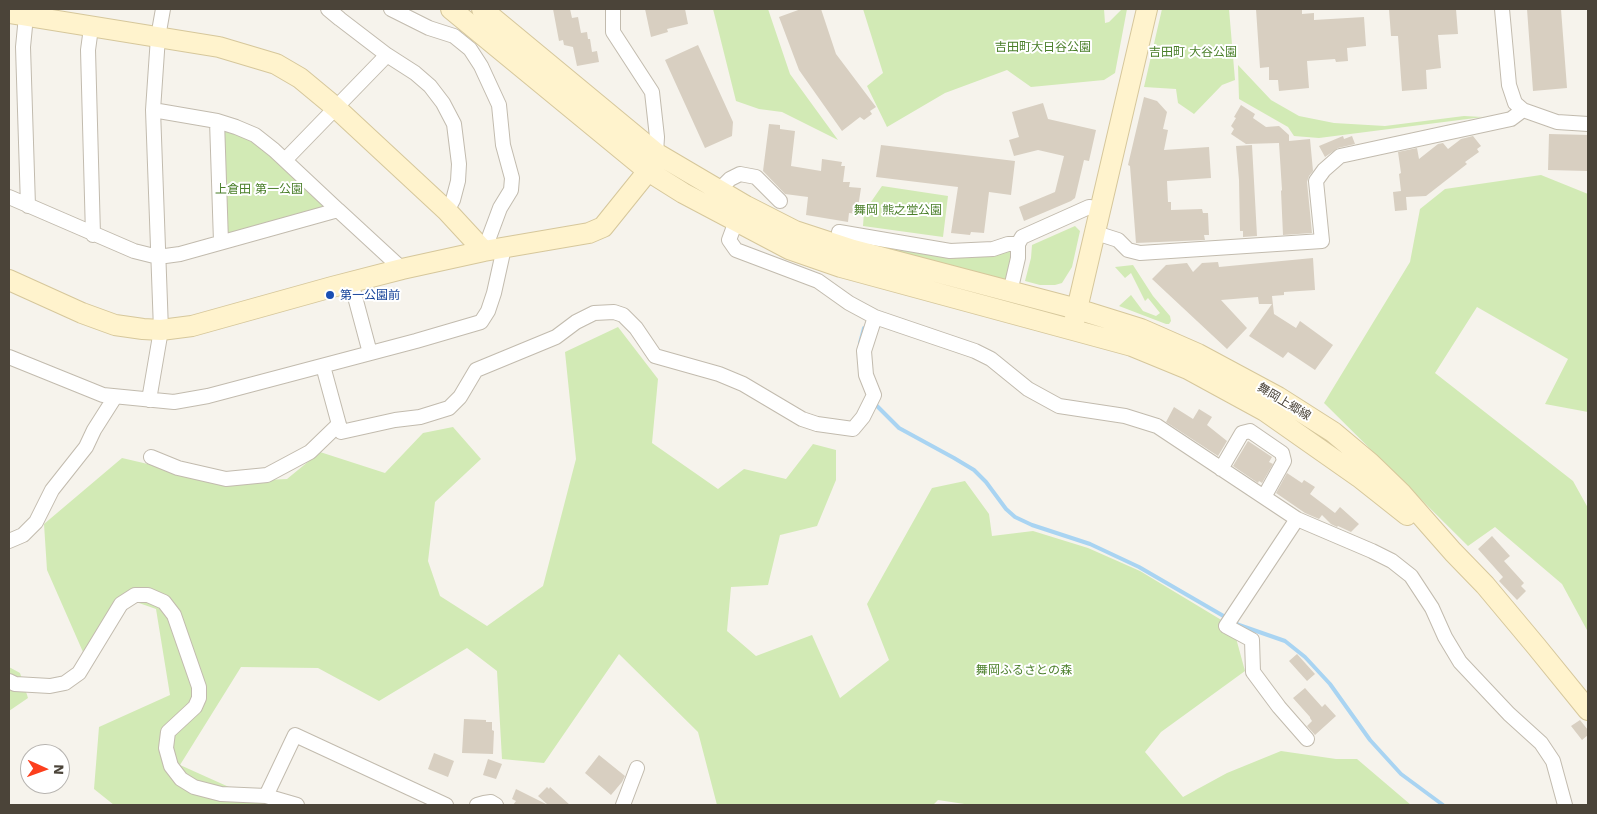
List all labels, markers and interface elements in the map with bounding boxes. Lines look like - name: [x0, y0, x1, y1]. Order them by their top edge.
- park label: 吉田町大日谷公園: [995, 40, 1091, 54]
- park label: 吉田町 大谷公園: [1149, 45, 1237, 59]
- park label: 上倉田 第一公園: [215, 182, 303, 196]
- park label: 舞岡 熊之堂公園: [854, 203, 942, 217]
- place label: 第一公園前: [340, 288, 400, 302]
- marker: 第一公園前: [324, 289, 336, 301]
- street label: 舞岡上郷線: [1255, 380, 1313, 424]
- park label: 舞岡ふるさとの森: [976, 663, 1072, 677]
- north arrow: [20, 744, 70, 794]
- text: N: [51, 764, 67, 775]

